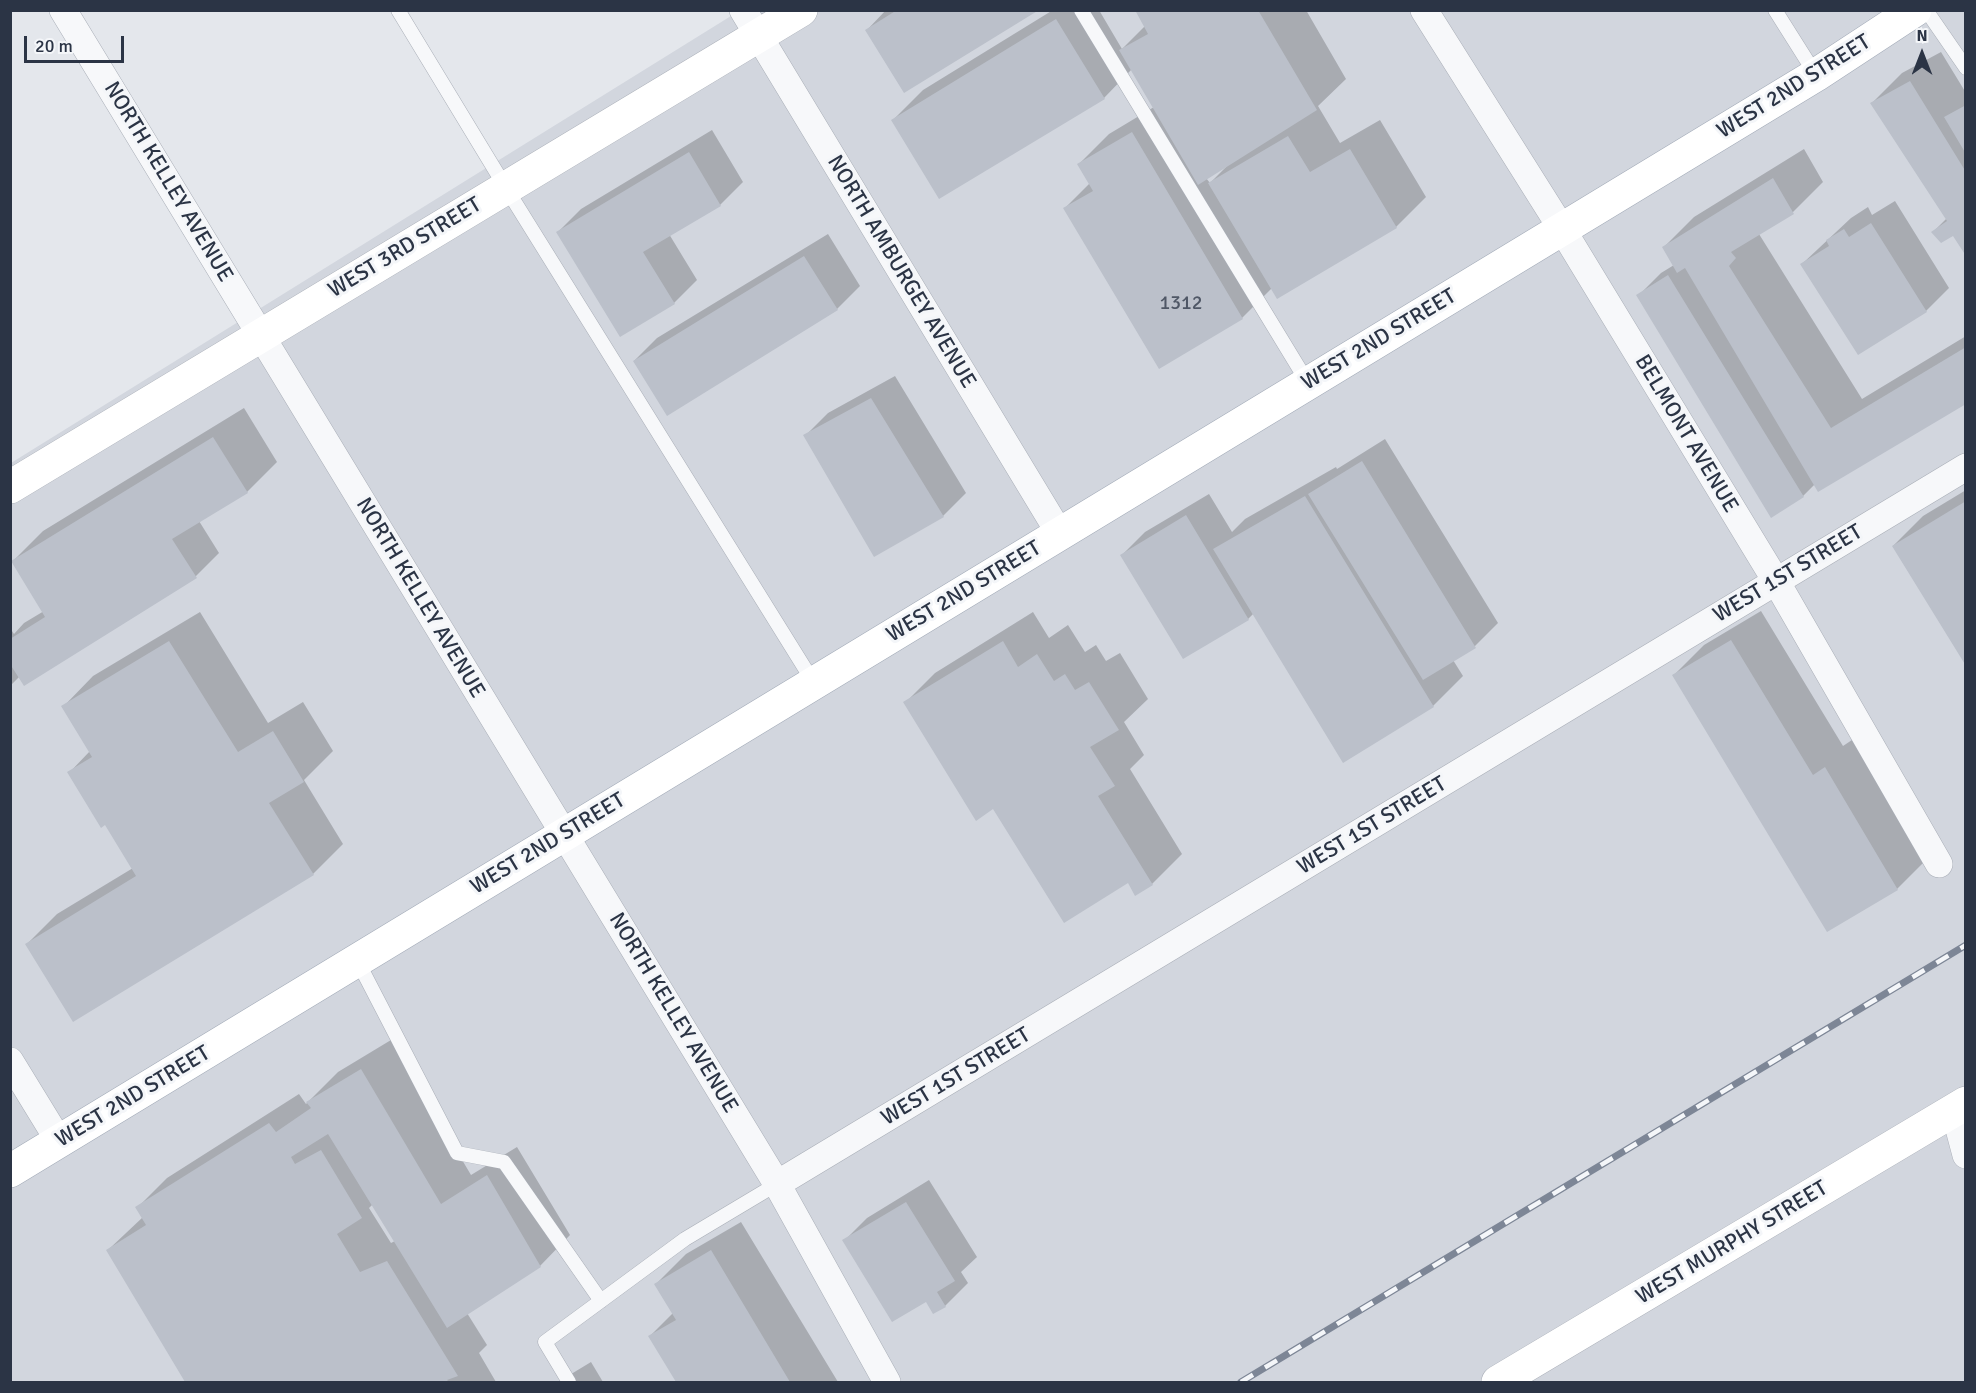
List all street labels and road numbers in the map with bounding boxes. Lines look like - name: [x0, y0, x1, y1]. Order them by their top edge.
- street label: WEST 2ND STREET: [1712, 29, 1876, 145]
- street label: NORTH KELLEY AVENUE: [98, 77, 238, 287]
- street label: NORTH AMBURGEY AVENUE: [821, 151, 981, 393]
- street label: WEST 3RD STREET: [324, 192, 486, 304]
- street label: WEST 2ND STREET: [1297, 283, 1461, 397]
- street label: BELMONT AVENUE: [1628, 350, 1744, 518]
- street label: NORTH KELLEY AVENUE: [350, 493, 490, 703]
- street label: WEST 1ST STREET: [1709, 519, 1867, 629]
- street label: WEST 2ND STREET: [882, 535, 1046, 649]
- street label: WEST 1ST STREET: [1293, 771, 1451, 881]
- street label: WEST 2ND STREET: [466, 787, 630, 901]
- street label: NORTH KELLEY AVENUE: [603, 908, 743, 1118]
- street label: WEST 1ST STREET: [877, 1022, 1035, 1132]
- street label: WEST 2ND STREET: [51, 1040, 215, 1154]
- street label: WEST MURPHY STREET: [1631, 1175, 1833, 1311]

